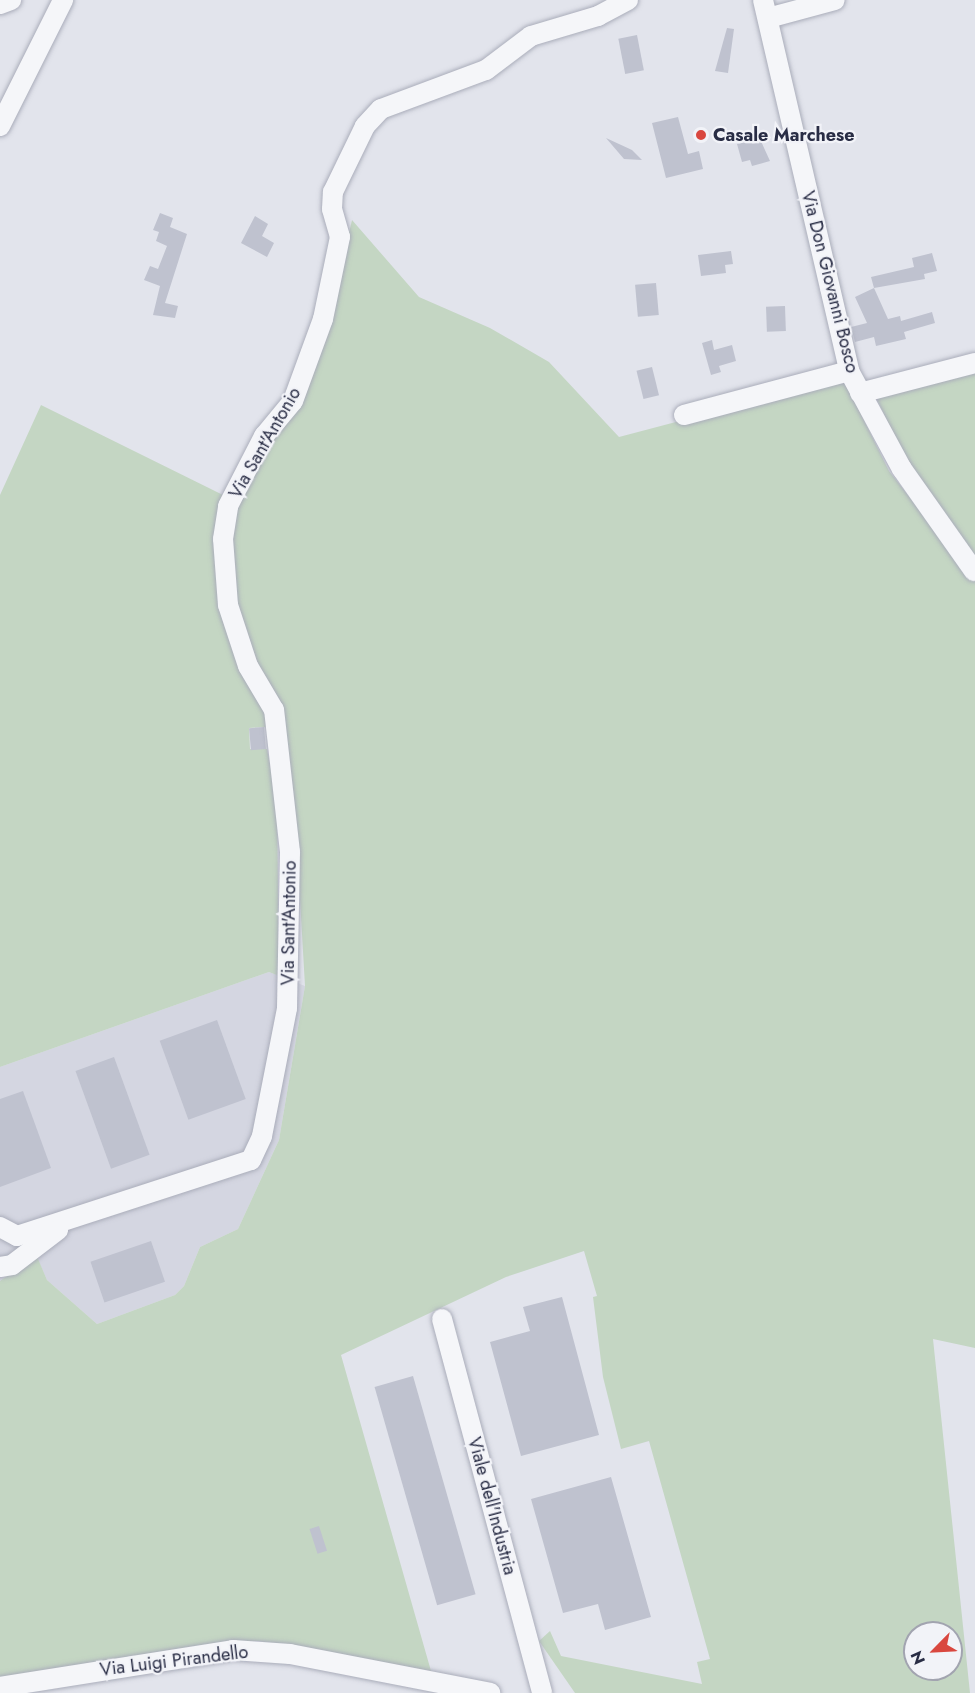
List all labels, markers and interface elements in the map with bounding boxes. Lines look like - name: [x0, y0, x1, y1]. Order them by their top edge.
- place label: Casale Marchese: [713, 124, 855, 146]
- marker: Casale Marchese: [694, 128, 708, 142]
- street label: Via Don Giovanni Bosco: [797, 189, 863, 375]
- street label: Via Sant'Antonio: [224, 384, 306, 502]
- street label: Via Sant'Antonio: [277, 860, 301, 986]
- street label: Viale dell'Industria: [463, 1435, 521, 1577]
- north arrow: [903, 1621, 963, 1681]
- street label: Via Luigi Pirandello: [99, 1641, 249, 1681]
- text: N: [905, 1647, 931, 1668]

